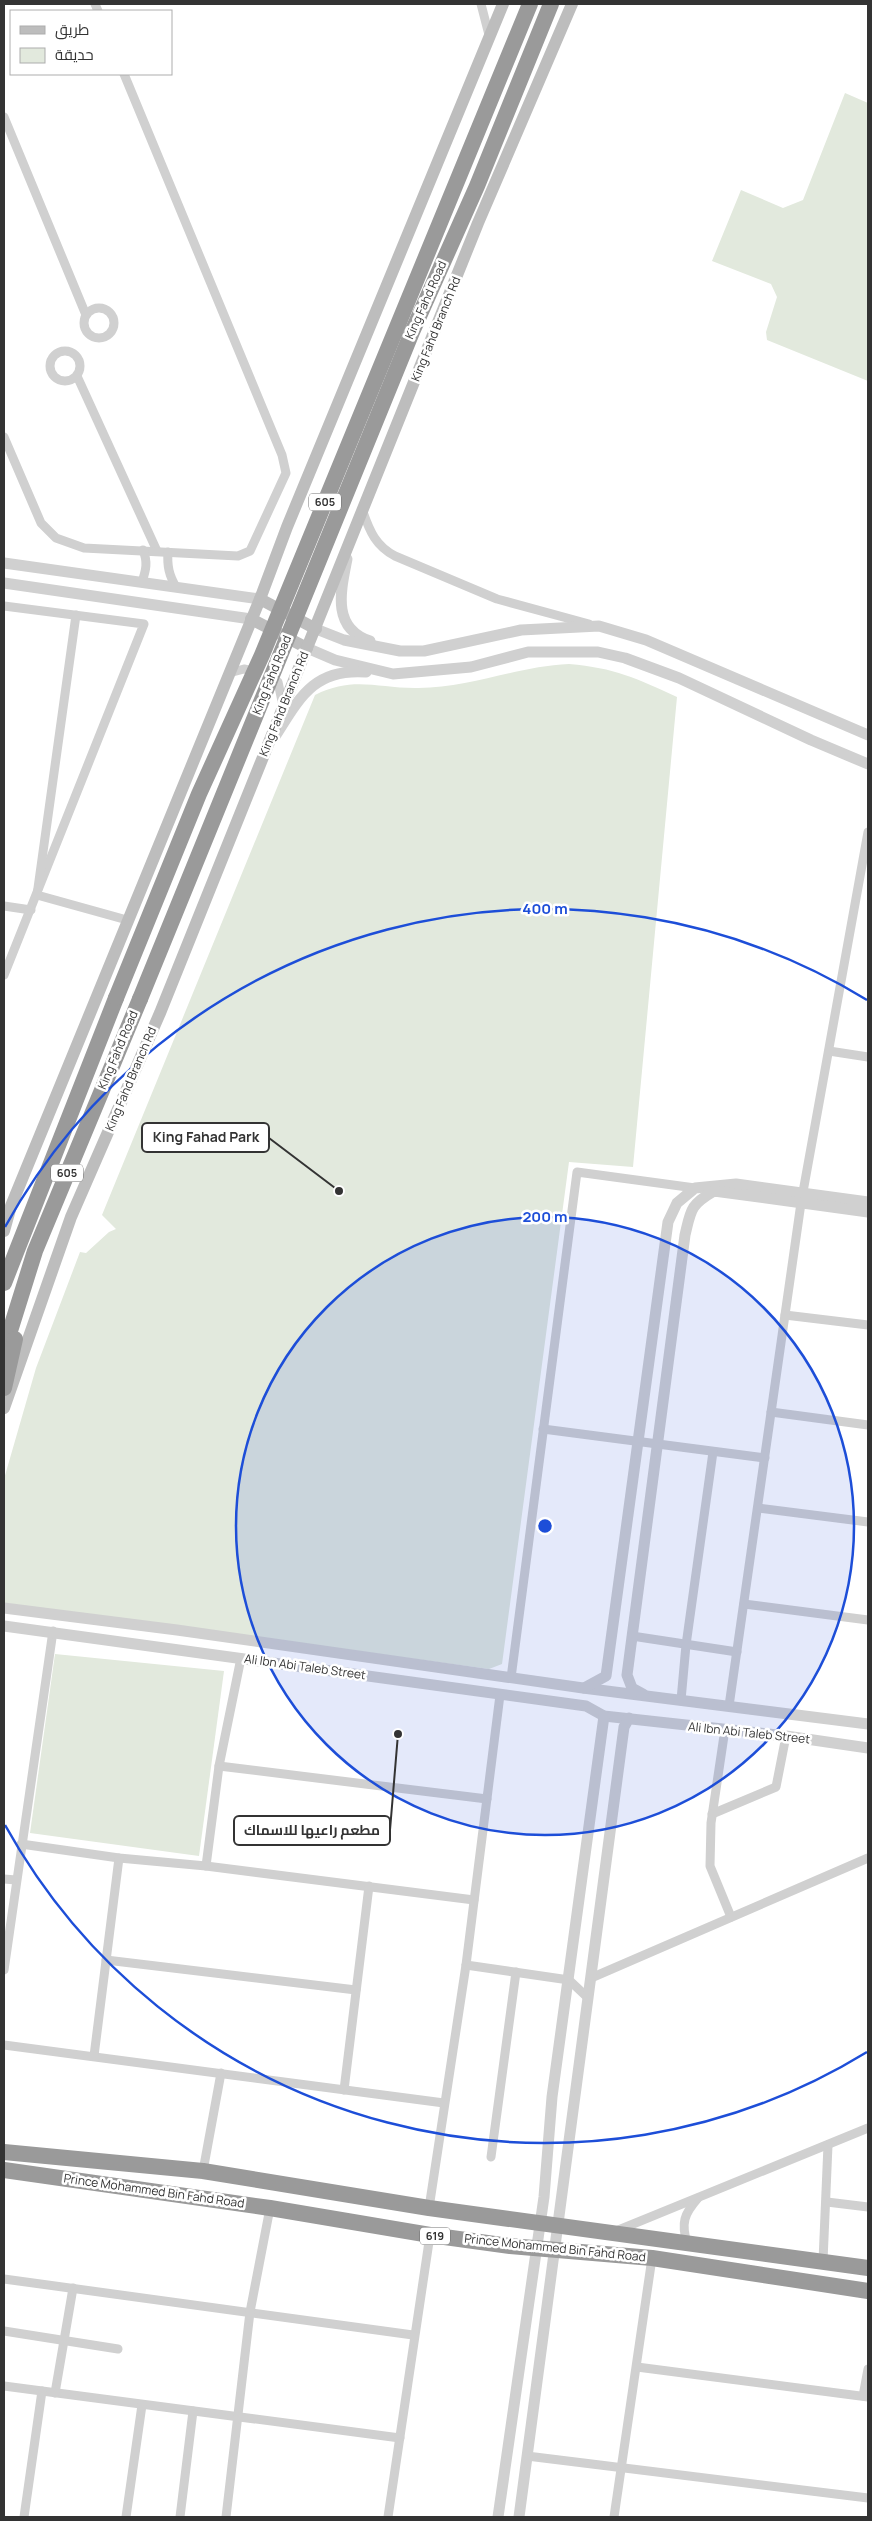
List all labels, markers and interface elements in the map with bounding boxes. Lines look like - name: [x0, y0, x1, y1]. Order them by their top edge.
- legend: [10, 10, 172, 75]
- text: طريق: [55, 19, 89, 40]
- text: حديقة: [55, 44, 94, 65]
- street label: King Fahd Road: [401, 258, 450, 342]
- street label: King Fahd Branch Rd: [407, 274, 464, 384]
- road number: 605: [309, 494, 341, 511]
- street label: King Fahd Road: [248, 633, 295, 717]
- street label: King Fahd Branch Rd: [255, 649, 312, 759]
- text: 400 m: [522, 898, 568, 919]
- street label: King Fahd Road: [93, 1008, 142, 1092]
- street label: King Fahd Branch Rd: [101, 1024, 160, 1134]
- callout: King Fahad Park: [142, 1123, 269, 1152]
- text: King Fahad Park: [153, 1127, 260, 1146]
- road number: 605: [51, 1164, 83, 1182]
- text: 200 m: [522, 1206, 568, 1227]
- centre of rings: [536, 1517, 554, 1535]
- street label: Ali Ibn Abi Taleb Street: [243, 1650, 367, 1683]
- street label: Ali Ibn Abi Taleb Street: [687, 1718, 811, 1747]
- callout: مطعم راعيها للاسماك: [234, 1816, 390, 1845]
- text: مطعم راعيها للاسماك: [244, 1820, 380, 1840]
- street label: Prince Mohammed Bin Fahd Road: [63, 2169, 246, 2212]
- road number: 619: [420, 2228, 450, 2244]
- street label: Prince Mohammed Bin Fahd Road: [463, 2230, 647, 2265]

